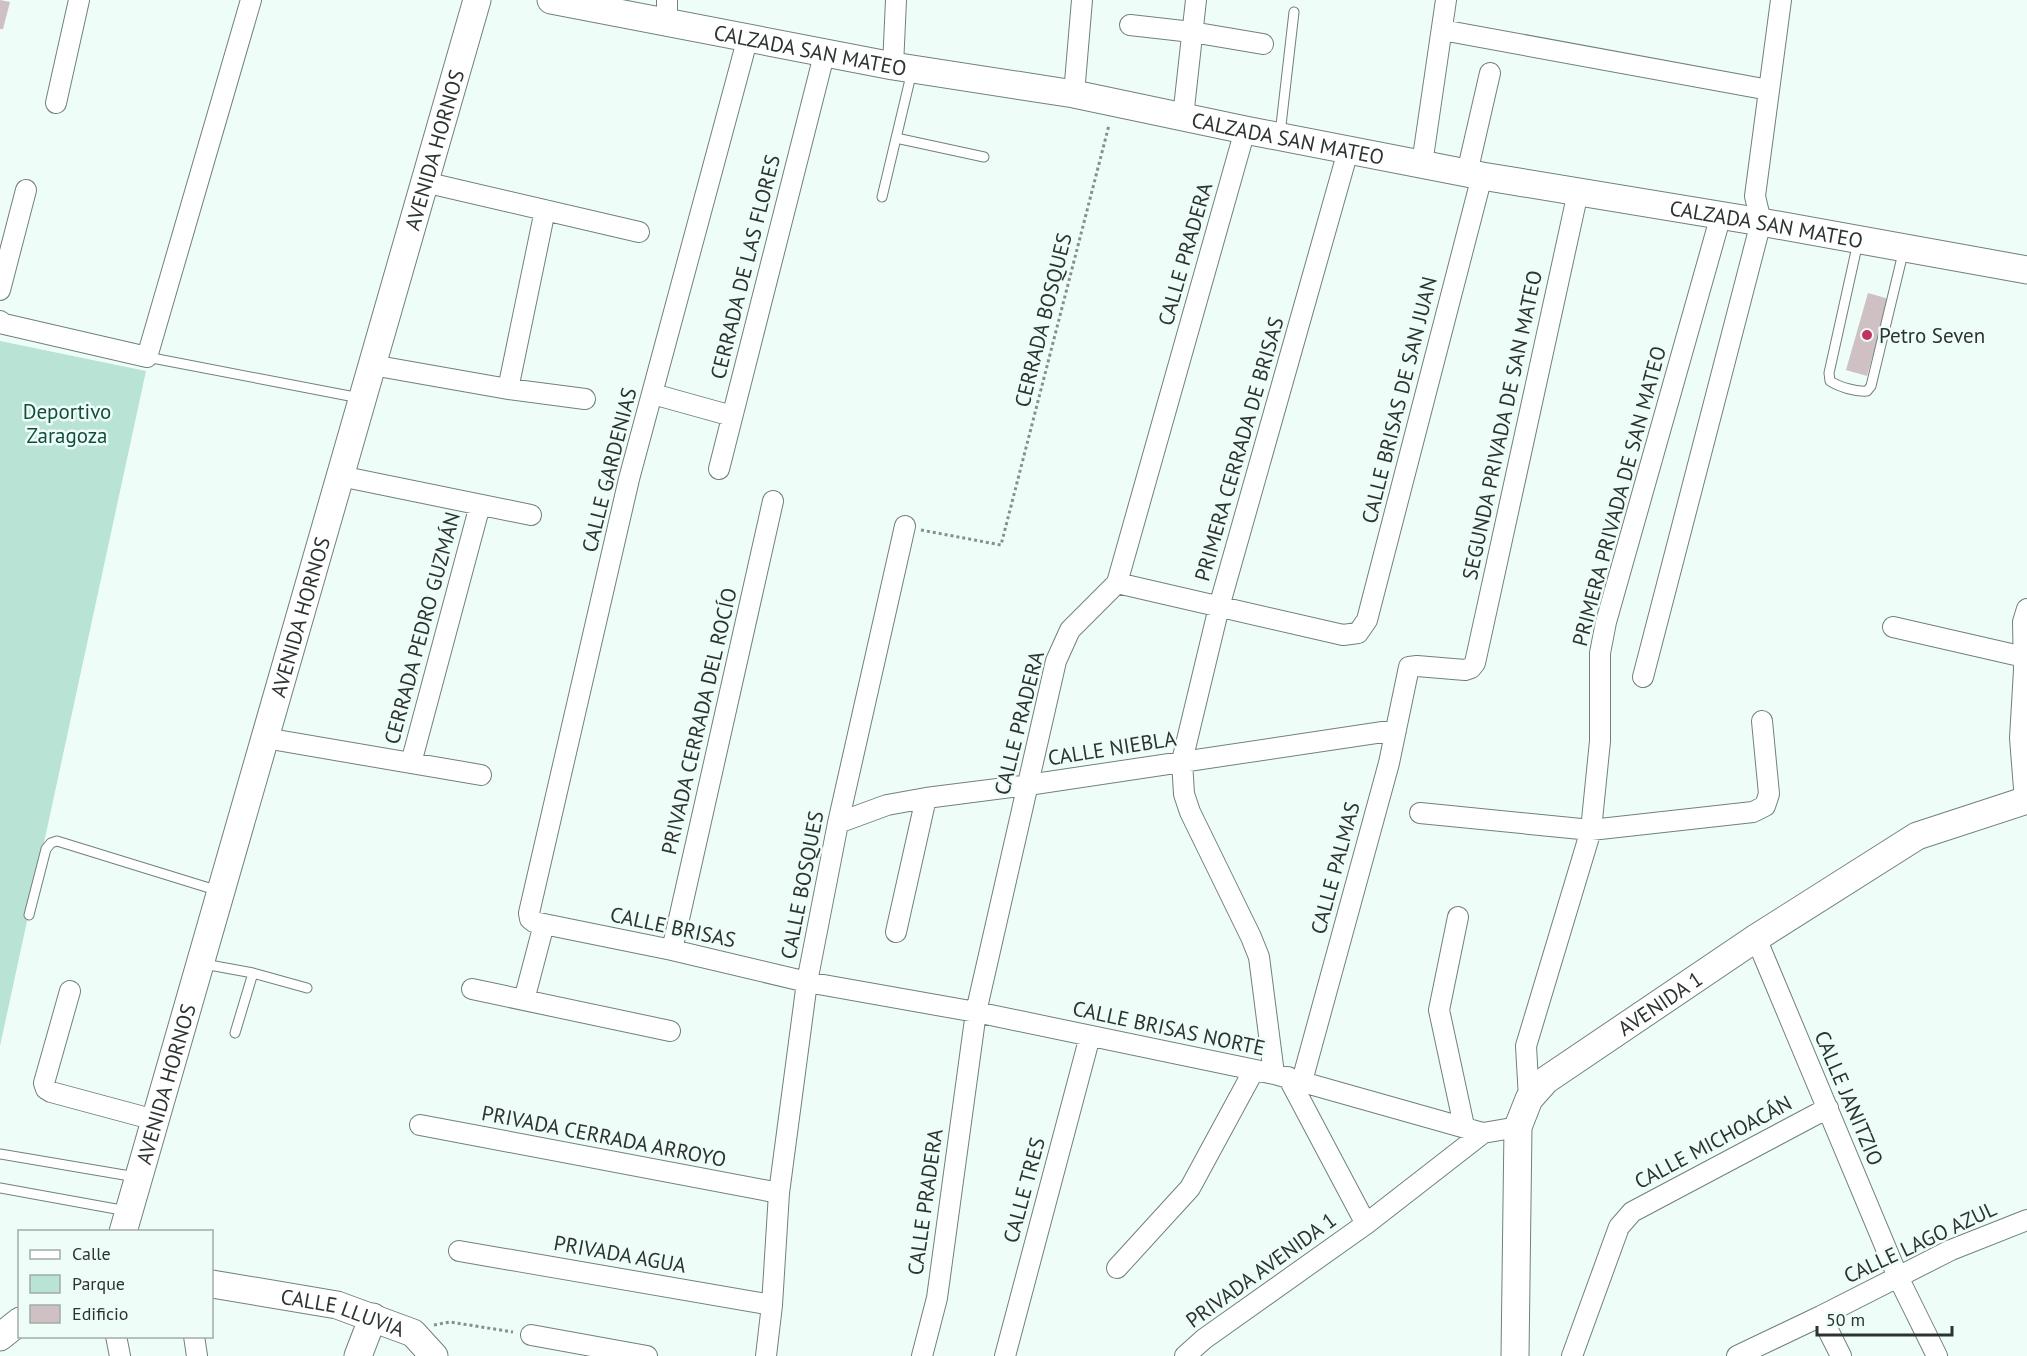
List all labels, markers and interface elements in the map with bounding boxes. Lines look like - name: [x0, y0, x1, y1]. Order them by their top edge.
- street label: CALZADA SAN MATEO: [712, 18, 908, 81]
- street label: AVENIDA HORNOS: [398, 66, 470, 233]
- street label: CALZADA SAN MATEO: [1189, 106, 1387, 170]
- street label: CERRADA DE LAS FLORES: [704, 152, 786, 382]
- street label: CALLE PRADERA: [1152, 179, 1218, 329]
- street label: CALZADA SAN MATEO: [1668, 194, 1865, 254]
- street label: CERRADA BOSQUES: [1008, 230, 1078, 410]
- street label: SEGUNDA PRIVADA DE SAN MATEO: [1456, 268, 1548, 582]
- street label: CALLE BRISAS DE SAN JUAN: [1355, 274, 1443, 526]
- street label: PRIMERA CERRADA DE BRISAS: [1188, 314, 1290, 584]
- place label: Petro Seven: [1879, 322, 1985, 349]
- marker: Petro Seven: [1860, 328, 1874, 342]
- street label: PRIMERA PRIVADA DE SAN MATEO: [1566, 343, 1672, 649]
- street label: CALLE GARDENIAS: [576, 385, 642, 555]
- park label: Deportivo Zaragoza: [23, 398, 111, 449]
- street label: CERRADA PEDRO GUZMÁN: [378, 509, 466, 747]
- street label: AVENIDA HORNOS: [264, 534, 336, 700]
- street label: PRIVADA CERRADA DEL ROCÍO: [655, 585, 743, 857]
- street label: CALLE PRADERA: [988, 648, 1050, 798]
- street label: CALLE NIEBLA: [1046, 724, 1179, 771]
- street label: CALLE PALMAS: [1304, 799, 1366, 937]
- street label: CALLE BOSQUES: [774, 809, 830, 961]
- street label: CALLE BRISAS: [608, 901, 738, 953]
- street label: AVENIDA 1: [1612, 965, 1707, 1041]
- street label: CALLE BRISAS NORTE: [1070, 994, 1268, 1062]
- street label: AVENIDA HORNOS: [130, 1001, 201, 1167]
- street label: CALLE JANITZIO: [1808, 1026, 1890, 1170]
- street label: CALLE MICHOACÁN: [1630, 1089, 1796, 1195]
- street label: PRIVADA CERRADA ARROYO: [479, 1099, 729, 1173]
- street label: CALLE PRADERA: [901, 1126, 949, 1277]
- street label: CALLE TRES: [997, 1134, 1051, 1246]
- street label: CALLE LAGO AZUL: [1839, 1195, 2001, 1289]
- street label: PRIVADA AVENIDA 1: [1180, 1206, 1342, 1334]
- street label: PRIVADA AGUA: [552, 1229, 689, 1279]
- legend: [18, 1230, 213, 1338]
- text: Calle: [72, 1242, 111, 1265]
- text: Parque: [72, 1272, 125, 1295]
- street label: CALLE LLUVIA: [279, 1282, 409, 1343]
- scale bar: [1817, 1299, 1952, 1337]
- text: Edificio: [72, 1302, 128, 1325]
- text: 50 m: [1826, 1308, 1865, 1331]

